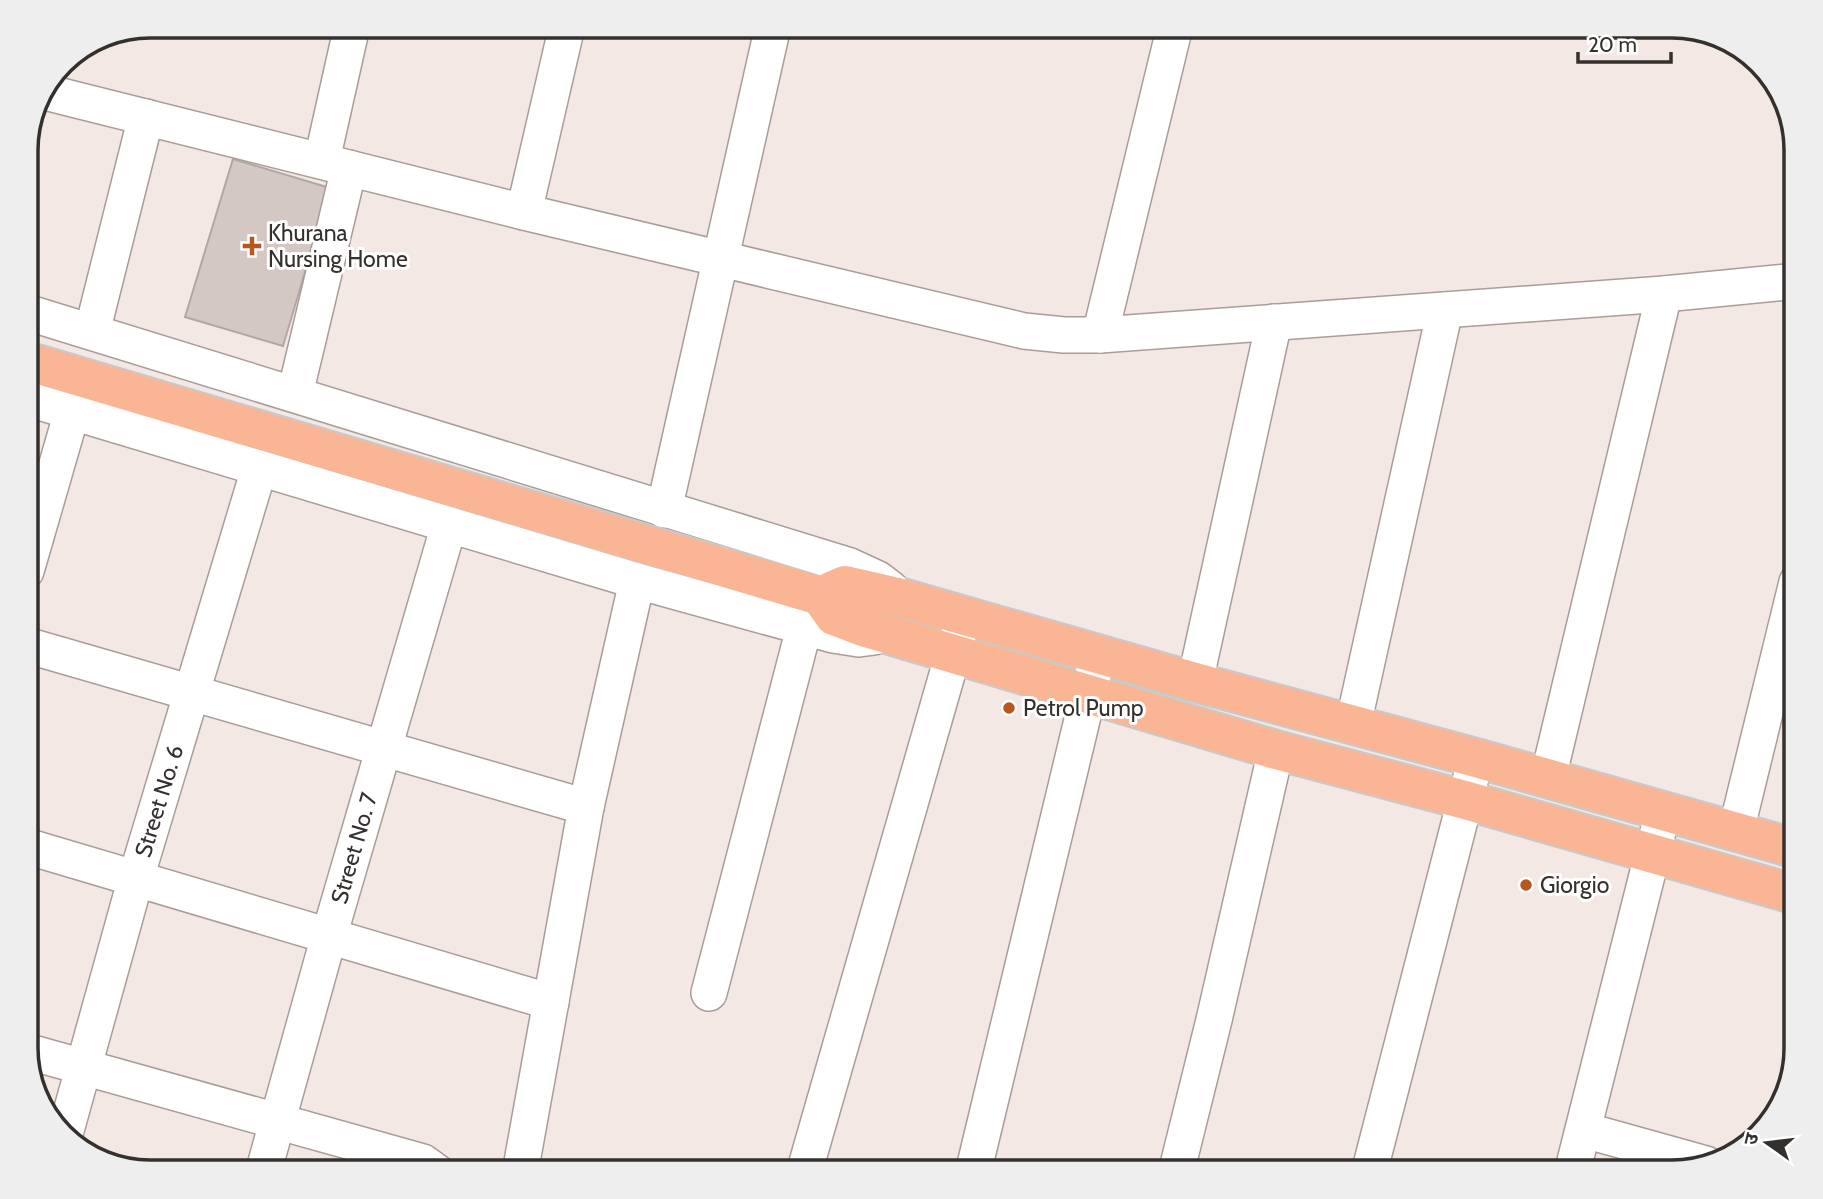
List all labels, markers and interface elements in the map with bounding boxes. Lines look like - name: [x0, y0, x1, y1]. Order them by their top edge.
- scale bar: [1578, 21, 1671, 65]
- text: 20 m: [1588, 32, 1637, 57]
- place label: Khurana Nursing Home: [268, 219, 408, 273]
- marker: Khurana Nursing Home: [242, 236, 262, 256]
- place label: Petrol Pump: [1023, 694, 1144, 722]
- marker: Petrol Pump: [1001, 700, 1017, 716]
- street label: Street No. 6: [129, 742, 189, 860]
- street label: Street No. 7: [325, 789, 383, 907]
- place label: Giorgio: [1540, 871, 1609, 899]
- marker: Giorgio: [1518, 877, 1534, 893]
- north arrow: [1732, 1108, 1802, 1178]
- text: उ: [1738, 1130, 1764, 1147]

